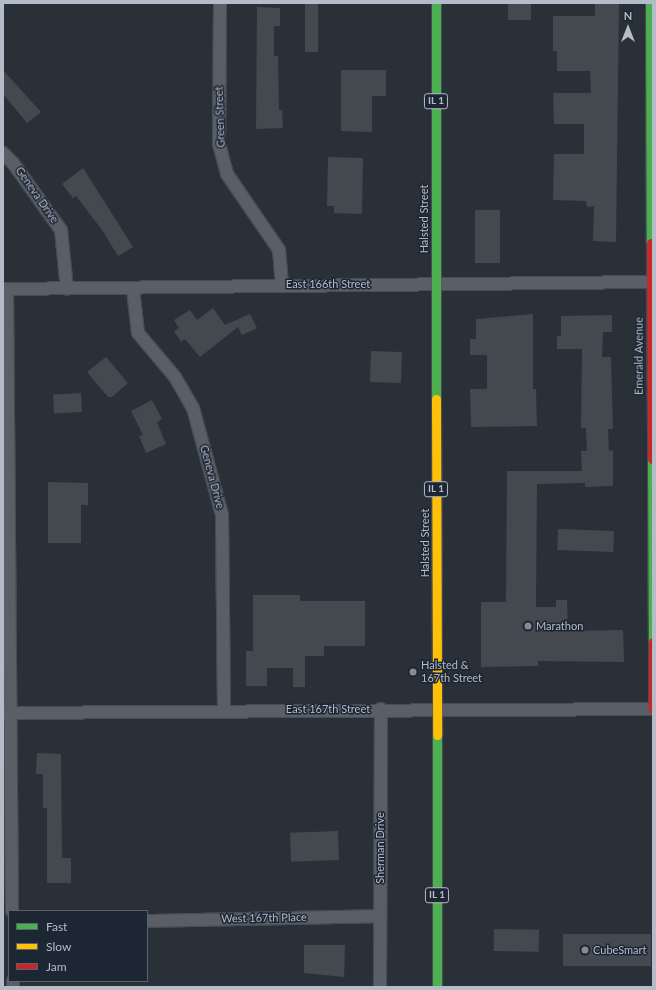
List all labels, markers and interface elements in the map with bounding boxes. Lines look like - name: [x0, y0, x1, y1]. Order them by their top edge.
- north arrow: [608, 8, 648, 48]
- text: N: [624, 9, 632, 22]
- street label: Green Street: [212, 86, 228, 148]
- road number: IL 1: [423, 93, 449, 109]
- street label: Geneva Drive: [13, 164, 61, 226]
- street label: Halsted Street: [417, 185, 431, 253]
- street label: East 166th Street: [286, 277, 370, 291]
- street label: Emerald Avenue: [632, 317, 646, 395]
- street label: Geneva Drive: [197, 444, 227, 510]
- road number: IL 1: [423, 481, 449, 497]
- street label: Halsted Street: [418, 509, 432, 577]
- place label: Marathon: [536, 619, 583, 633]
- marker: Marathon: [523, 621, 533, 631]
- place label: Halsted & 167th Street: [421, 659, 482, 685]
- marker: Halsted & 167th Street: [408, 667, 418, 677]
- street label: East 167th Street: [286, 702, 370, 716]
- street label: Sherman Drive: [373, 812, 387, 884]
- road number: IL 1: [424, 887, 450, 903]
- legend: [8, 910, 148, 982]
- street label: West 167th Place: [221, 911, 307, 925]
- text: Fast: [46, 919, 67, 934]
- text: Slow: [46, 939, 71, 954]
- place label: CubeSmart: [593, 943, 647, 957]
- marker: CubeSmart: [580, 945, 590, 955]
- text: Jam: [46, 959, 67, 974]

